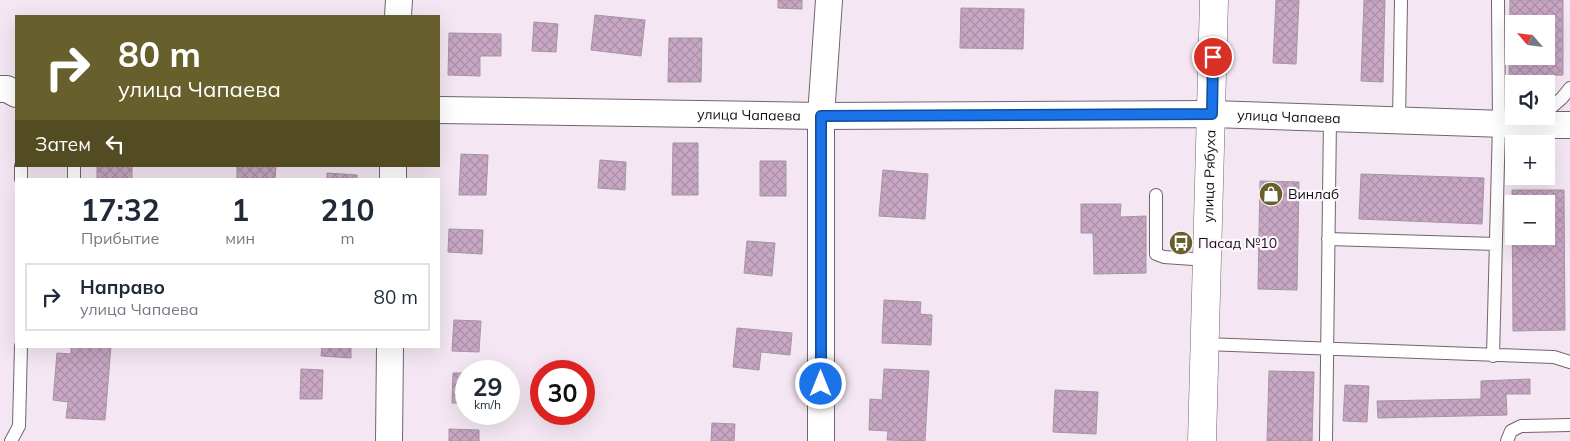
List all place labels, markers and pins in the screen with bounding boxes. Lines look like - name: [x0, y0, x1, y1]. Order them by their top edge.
- pin: [1192, 36, 1234, 78]
- shop icon: Винлаб: [1258, 181, 1284, 207]
- place label: Винлаб: [1288, 185, 1339, 203]
- bus stop icon: Пасад №10: [1168, 230, 1194, 256]
- place label: Пасад №10: [1198, 234, 1277, 252]

